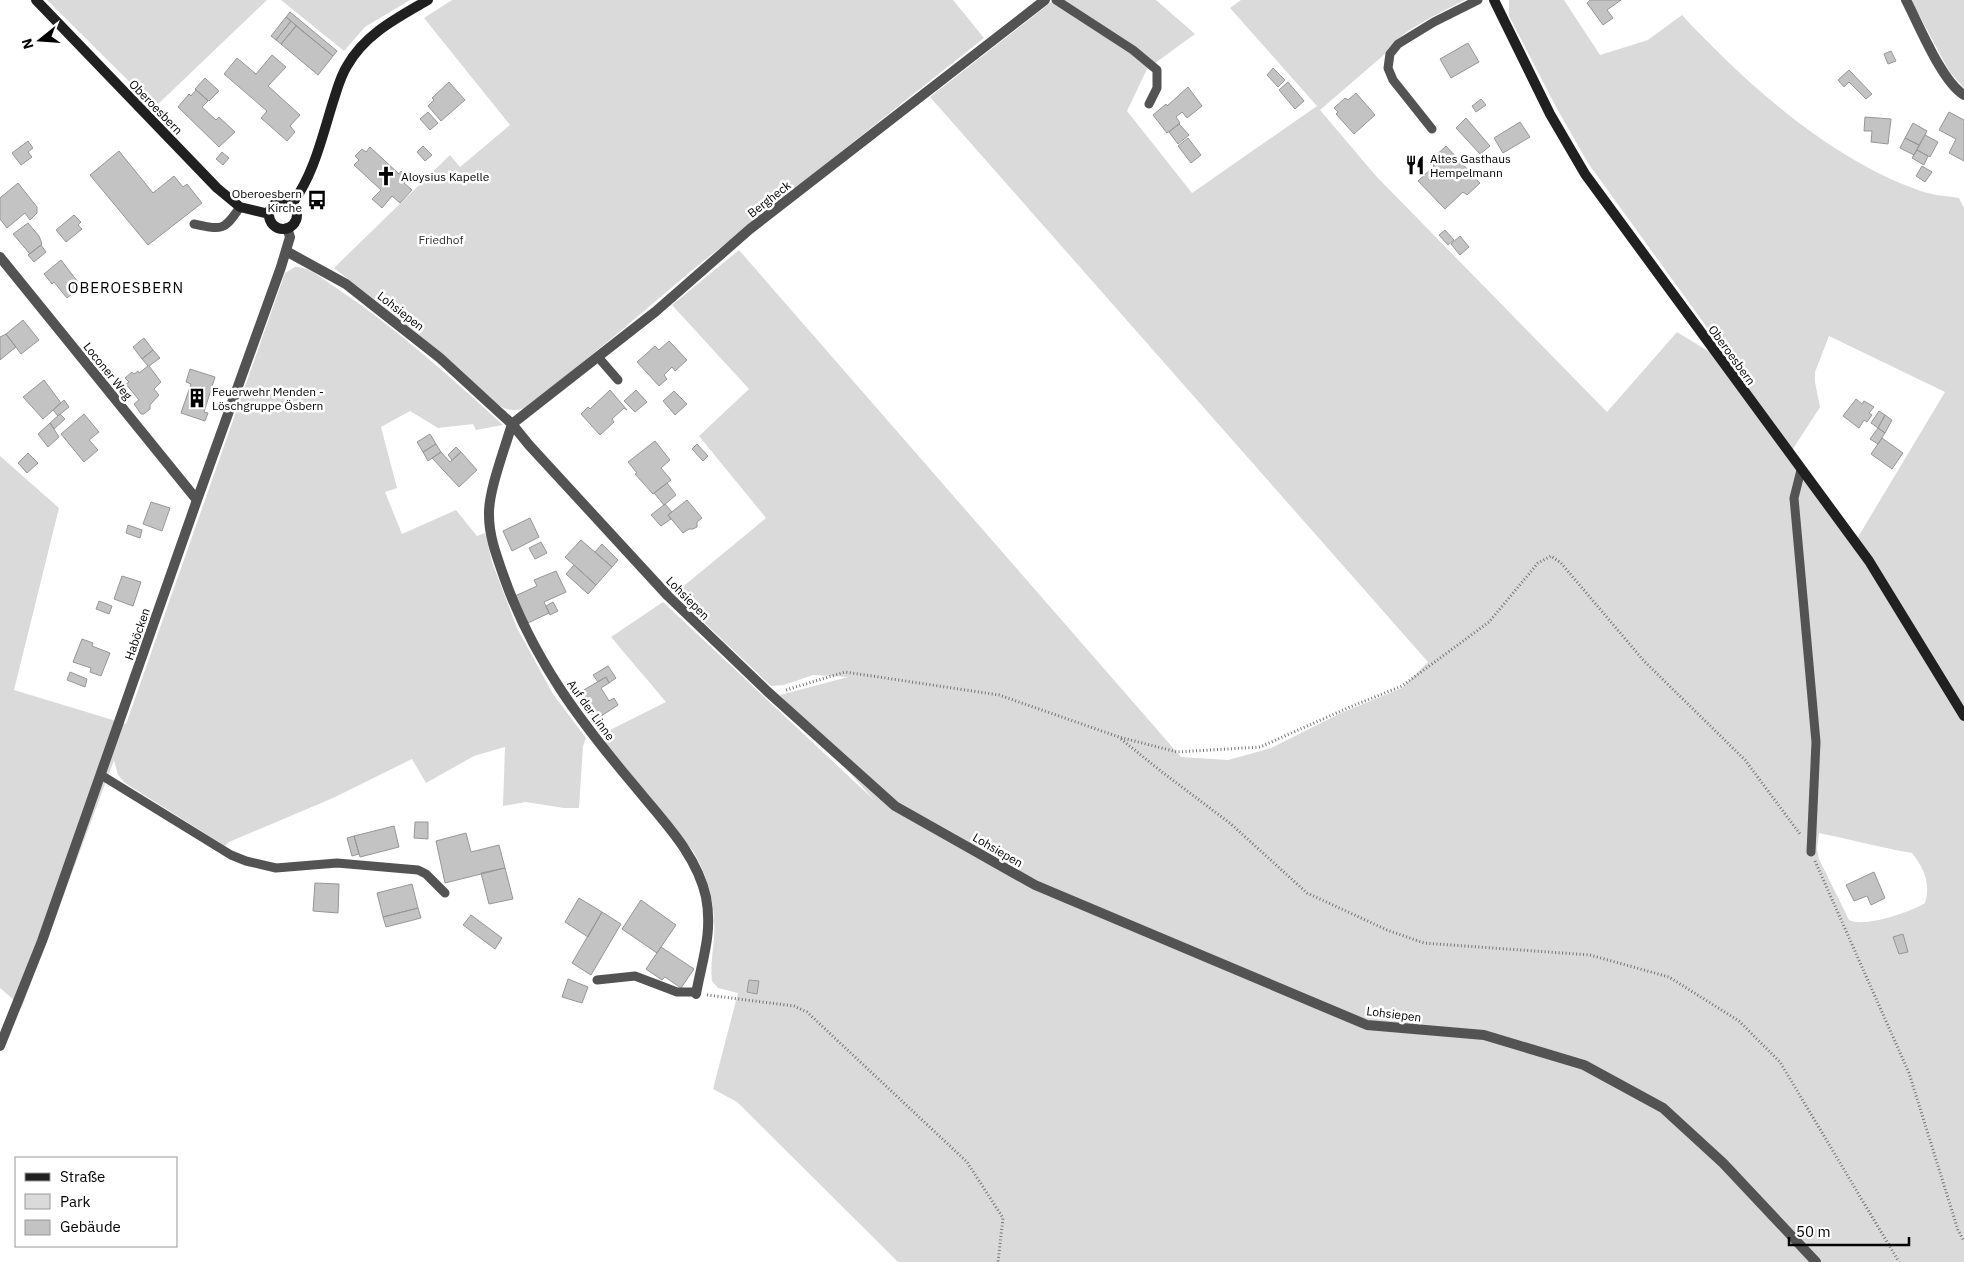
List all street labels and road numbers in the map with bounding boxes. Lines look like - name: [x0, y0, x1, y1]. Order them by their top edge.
- street label: Oberoesbern: [126, 77, 186, 137]
- street label: Bergheck: [744, 177, 794, 221]
- street label: Lohsiepen: [375, 288, 427, 334]
- street label: Oberoesbern: [1705, 322, 1759, 388]
- street label: Loconer Weg: [80, 339, 136, 403]
- street label: Lohsiepen: [663, 573, 713, 623]
- street label: Haböcken: [121, 606, 153, 662]
- street label: Auf der Linne: [564, 677, 618, 744]
- street label: Lohsiepen: [970, 830, 1026, 870]
- street label: Lohsiepen: [1366, 1003, 1422, 1025]

